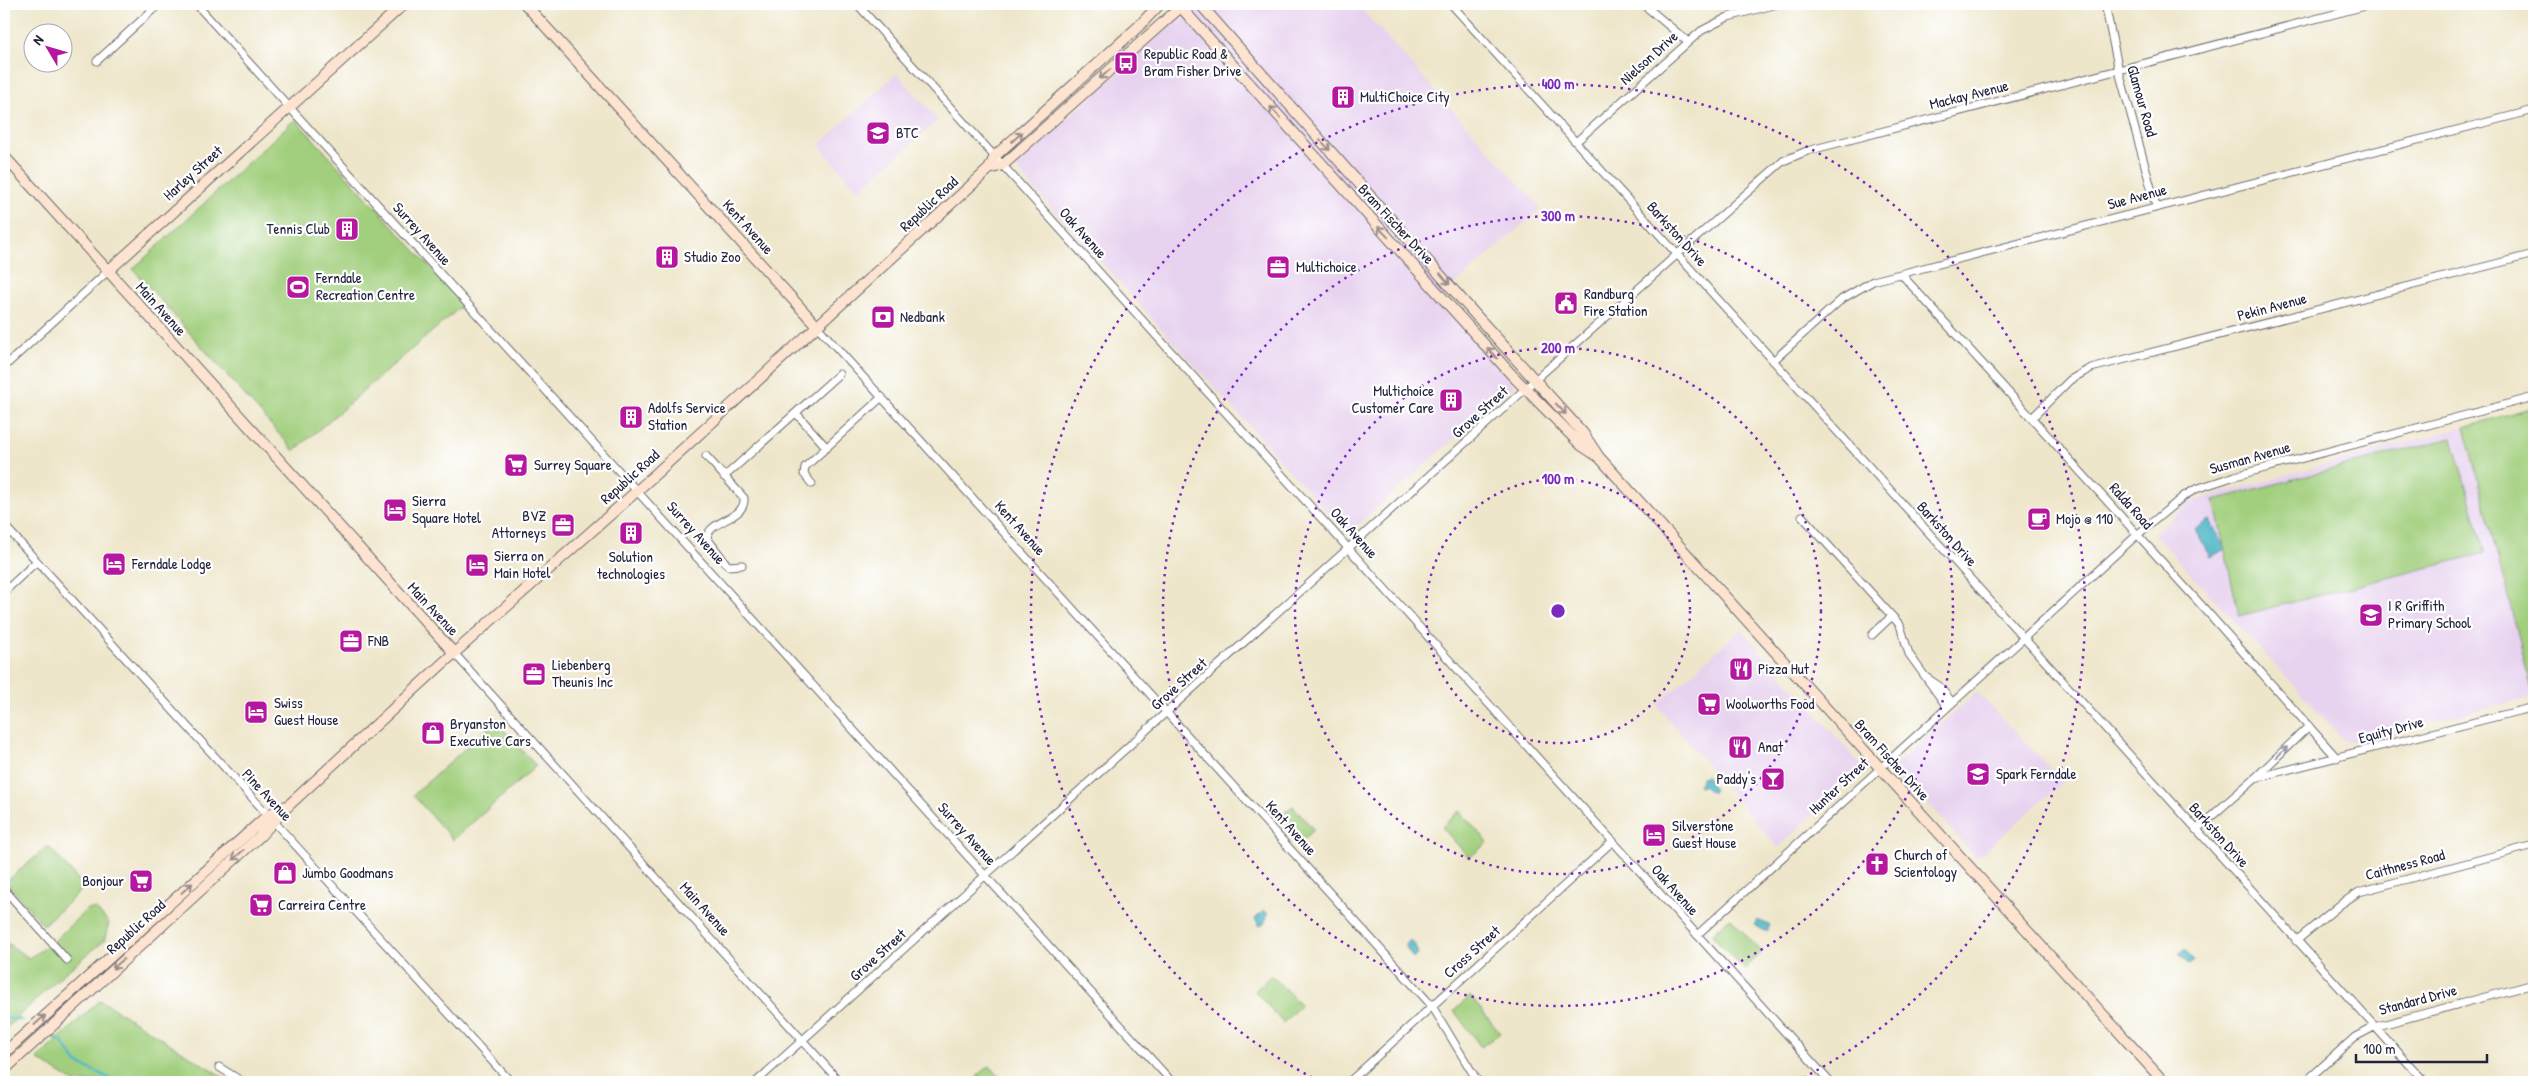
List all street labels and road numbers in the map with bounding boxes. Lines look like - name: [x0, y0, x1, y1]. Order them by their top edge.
- street label: Nielson Drive: [1615, 26, 1682, 89]
- street label: Glamour Road: [2122, 63, 2163, 139]
- street label: Mackay Avenue: [1927, 75, 2011, 114]
- street label: Harley Street: [158, 140, 228, 205]
- street label: Republic Road: [895, 171, 962, 236]
- street label: Bram Fischer Drive: [1353, 179, 1439, 269]
- street label: Sue Avenue: [2105, 179, 2169, 214]
- street label: Kent Avenue: [718, 195, 779, 259]
- street label: Barkston Drive: [1642, 197, 1712, 271]
- street label: Surrey Avenue: [388, 198, 456, 270]
- street label: Oak Avenue: [1055, 203, 1112, 263]
- street label: Main Avenue: [131, 277, 191, 340]
- street label: Pekin Avenue: [2235, 287, 2309, 326]
- street label: Grove Street: [1447, 380, 1513, 443]
- street label: Susman Avenue: [2207, 436, 2293, 479]
- street label: Republic Road: [596, 444, 664, 509]
- street label: Ralda Road: [2105, 478, 2158, 534]
- street label: Kent Avenue: [990, 496, 1051, 560]
- street label: Surrey Avenue: [662, 497, 730, 569]
- street label: Barkston Drive: [1912, 497, 1982, 571]
- street label: Oak Avenue: [1326, 503, 1383, 563]
- street label: Main Avenue: [403, 577, 464, 640]
- street label: Grove Street: [1146, 652, 1212, 715]
- street label: Equity Drive: [2356, 711, 2426, 748]
- street label: Bram Fischer Drive: [1850, 714, 1935, 805]
- street label: Hunter Street: [1804, 752, 1874, 819]
- street label: Pine Avenue: [238, 764, 297, 826]
- street label: Kent Avenue: [1261, 796, 1322, 860]
- street label: Surrey Avenue: [933, 798, 1001, 870]
- street label: Barkston Drive: [2184, 798, 2254, 872]
- street label: Caithness Road: [2363, 844, 2447, 885]
- street label: Oak Avenue: [1647, 860, 1704, 920]
- street label: Main Avenue: [675, 877, 735, 940]
- street label: Republic Road: [102, 894, 170, 959]
- street label: Cross Street: [1439, 920, 1505, 983]
- street label: Grove Street: [845, 923, 911, 986]
- street label: Standard Drive: [2377, 979, 2459, 1020]

